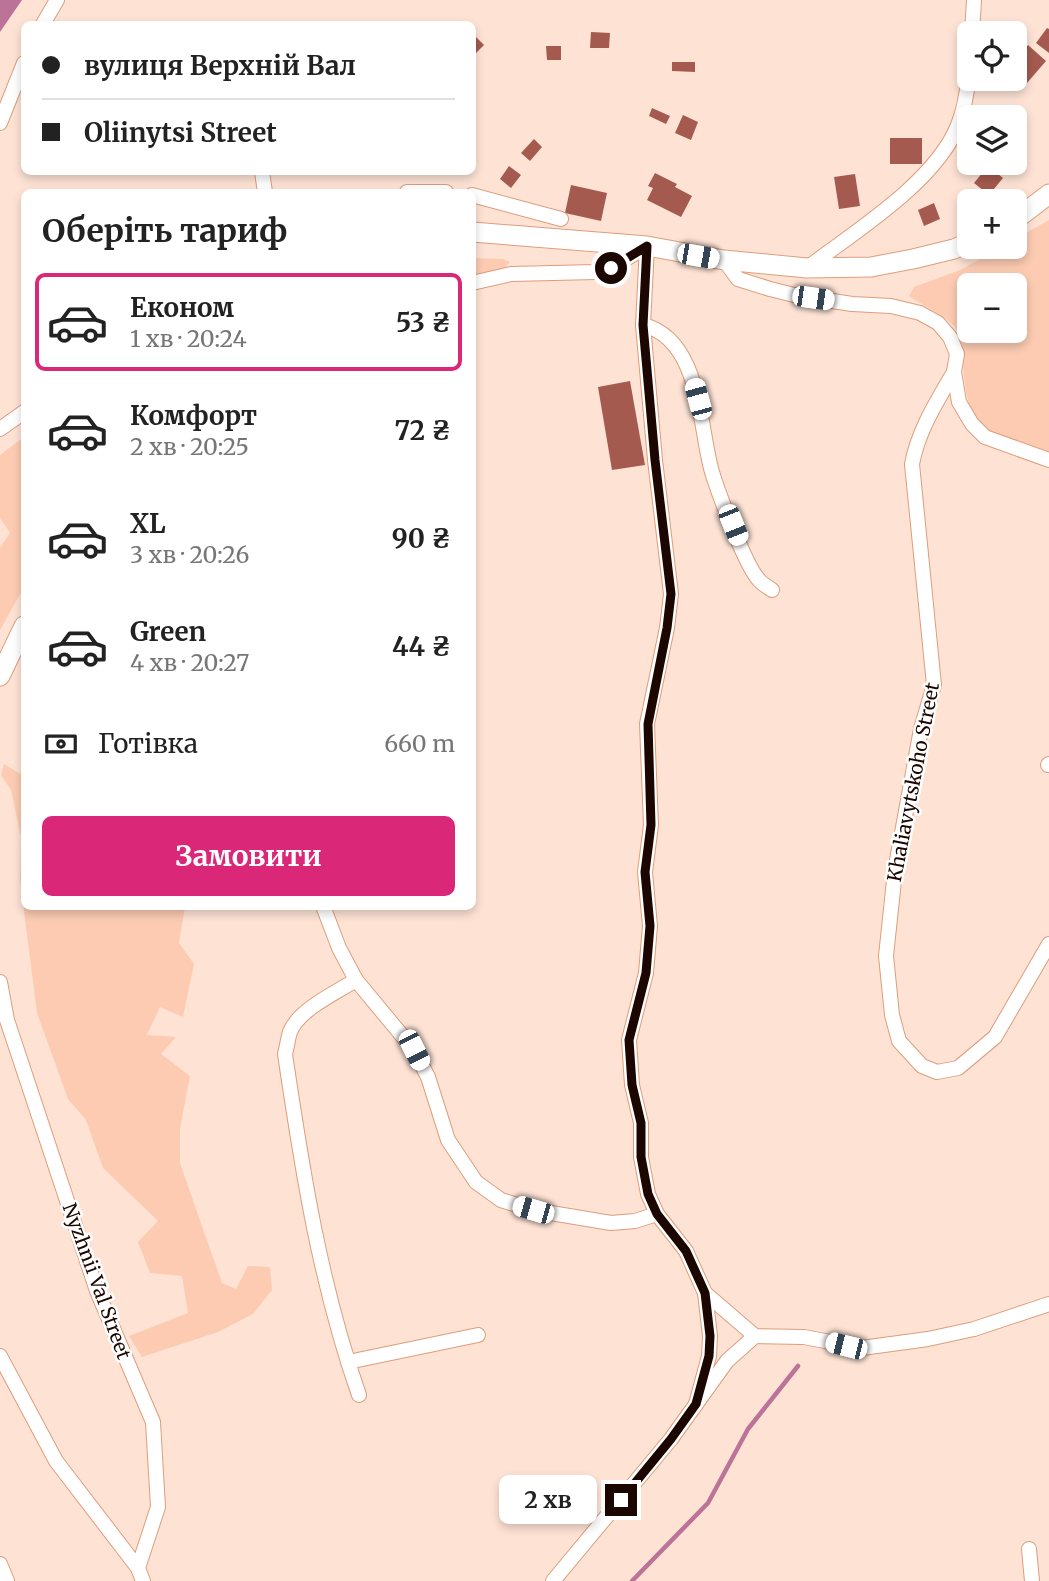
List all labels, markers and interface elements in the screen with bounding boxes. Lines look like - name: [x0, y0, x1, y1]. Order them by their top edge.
- map controls: [957, 21, 1027, 343]
- button: locate: [957, 21, 1027, 91]
- text: вулиця Верхній Вал: [84, 49, 356, 82]
- button: layers: [957, 105, 1027, 175]
- text: Oliinytsi Street: [84, 116, 277, 149]
- button: +: [957, 189, 1027, 259]
- text: Оберіть тариф: [42, 211, 287, 251]
- car: [676, 242, 721, 270]
- route start: [595, 252, 627, 284]
- button: −: [957, 273, 1027, 343]
- car: [791, 285, 836, 311]
- icon: car: [46, 291, 109, 354]
- text: Економ: [130, 291, 234, 324]
- text: 53 ₴: [396, 306, 451, 339]
- text: 1 хв · 20:24: [130, 324, 247, 353]
- car: [683, 376, 714, 422]
- icon: car: [46, 399, 109, 462]
- text: Комфорт: [130, 399, 257, 432]
- text: 72 ₴: [395, 414, 451, 447]
- text: 2 хв · 20:25: [130, 432, 249, 461]
- car: [716, 502, 751, 548]
- icon: car: [46, 507, 109, 570]
- text: XL: [130, 507, 166, 540]
- text: 90 ₴: [392, 522, 451, 555]
- text: 3 хв · 20:26: [130, 540, 249, 569]
- icon: car: [46, 615, 109, 678]
- text: Green: [130, 615, 206, 648]
- text: 44 ₴: [392, 630, 451, 663]
- text: 4 хв · 20:27: [130, 648, 249, 677]
- street label: Khaliavytskoho Street: [882, 680, 944, 884]
- icon: cash: [42, 725, 80, 763]
- text: Готівка: [98, 727, 198, 760]
- text: 660 m: [384, 729, 455, 758]
- button: Замовити: [42, 816, 455, 896]
- car: [396, 1027, 433, 1073]
- car: [510, 1194, 557, 1226]
- street label: Nyzhnii Val Street: [58, 1200, 137, 1363]
- car: [824, 1331, 869, 1361]
- callout: 2 хв: [498, 1476, 596, 1524]
- route end: [605, 1484, 637, 1516]
- text: 2 хв: [524, 1485, 572, 1514]

